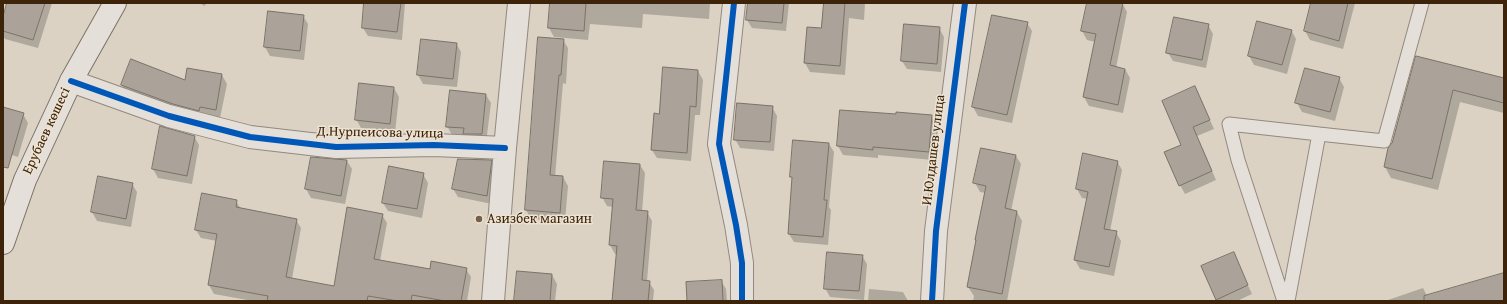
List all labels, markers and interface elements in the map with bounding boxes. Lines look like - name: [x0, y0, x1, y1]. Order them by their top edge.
- street label: Ерубаев көшесі: [20, 85, 74, 177]
- street label: И.Юлдашев улица: [919, 94, 949, 206]
- street label: Д.Нурпеисова улица: [316, 123, 444, 143]
- place label: Азизбек магазин: [487, 211, 592, 227]
- marker: Азизбек магазин: [474, 214, 484, 224]

